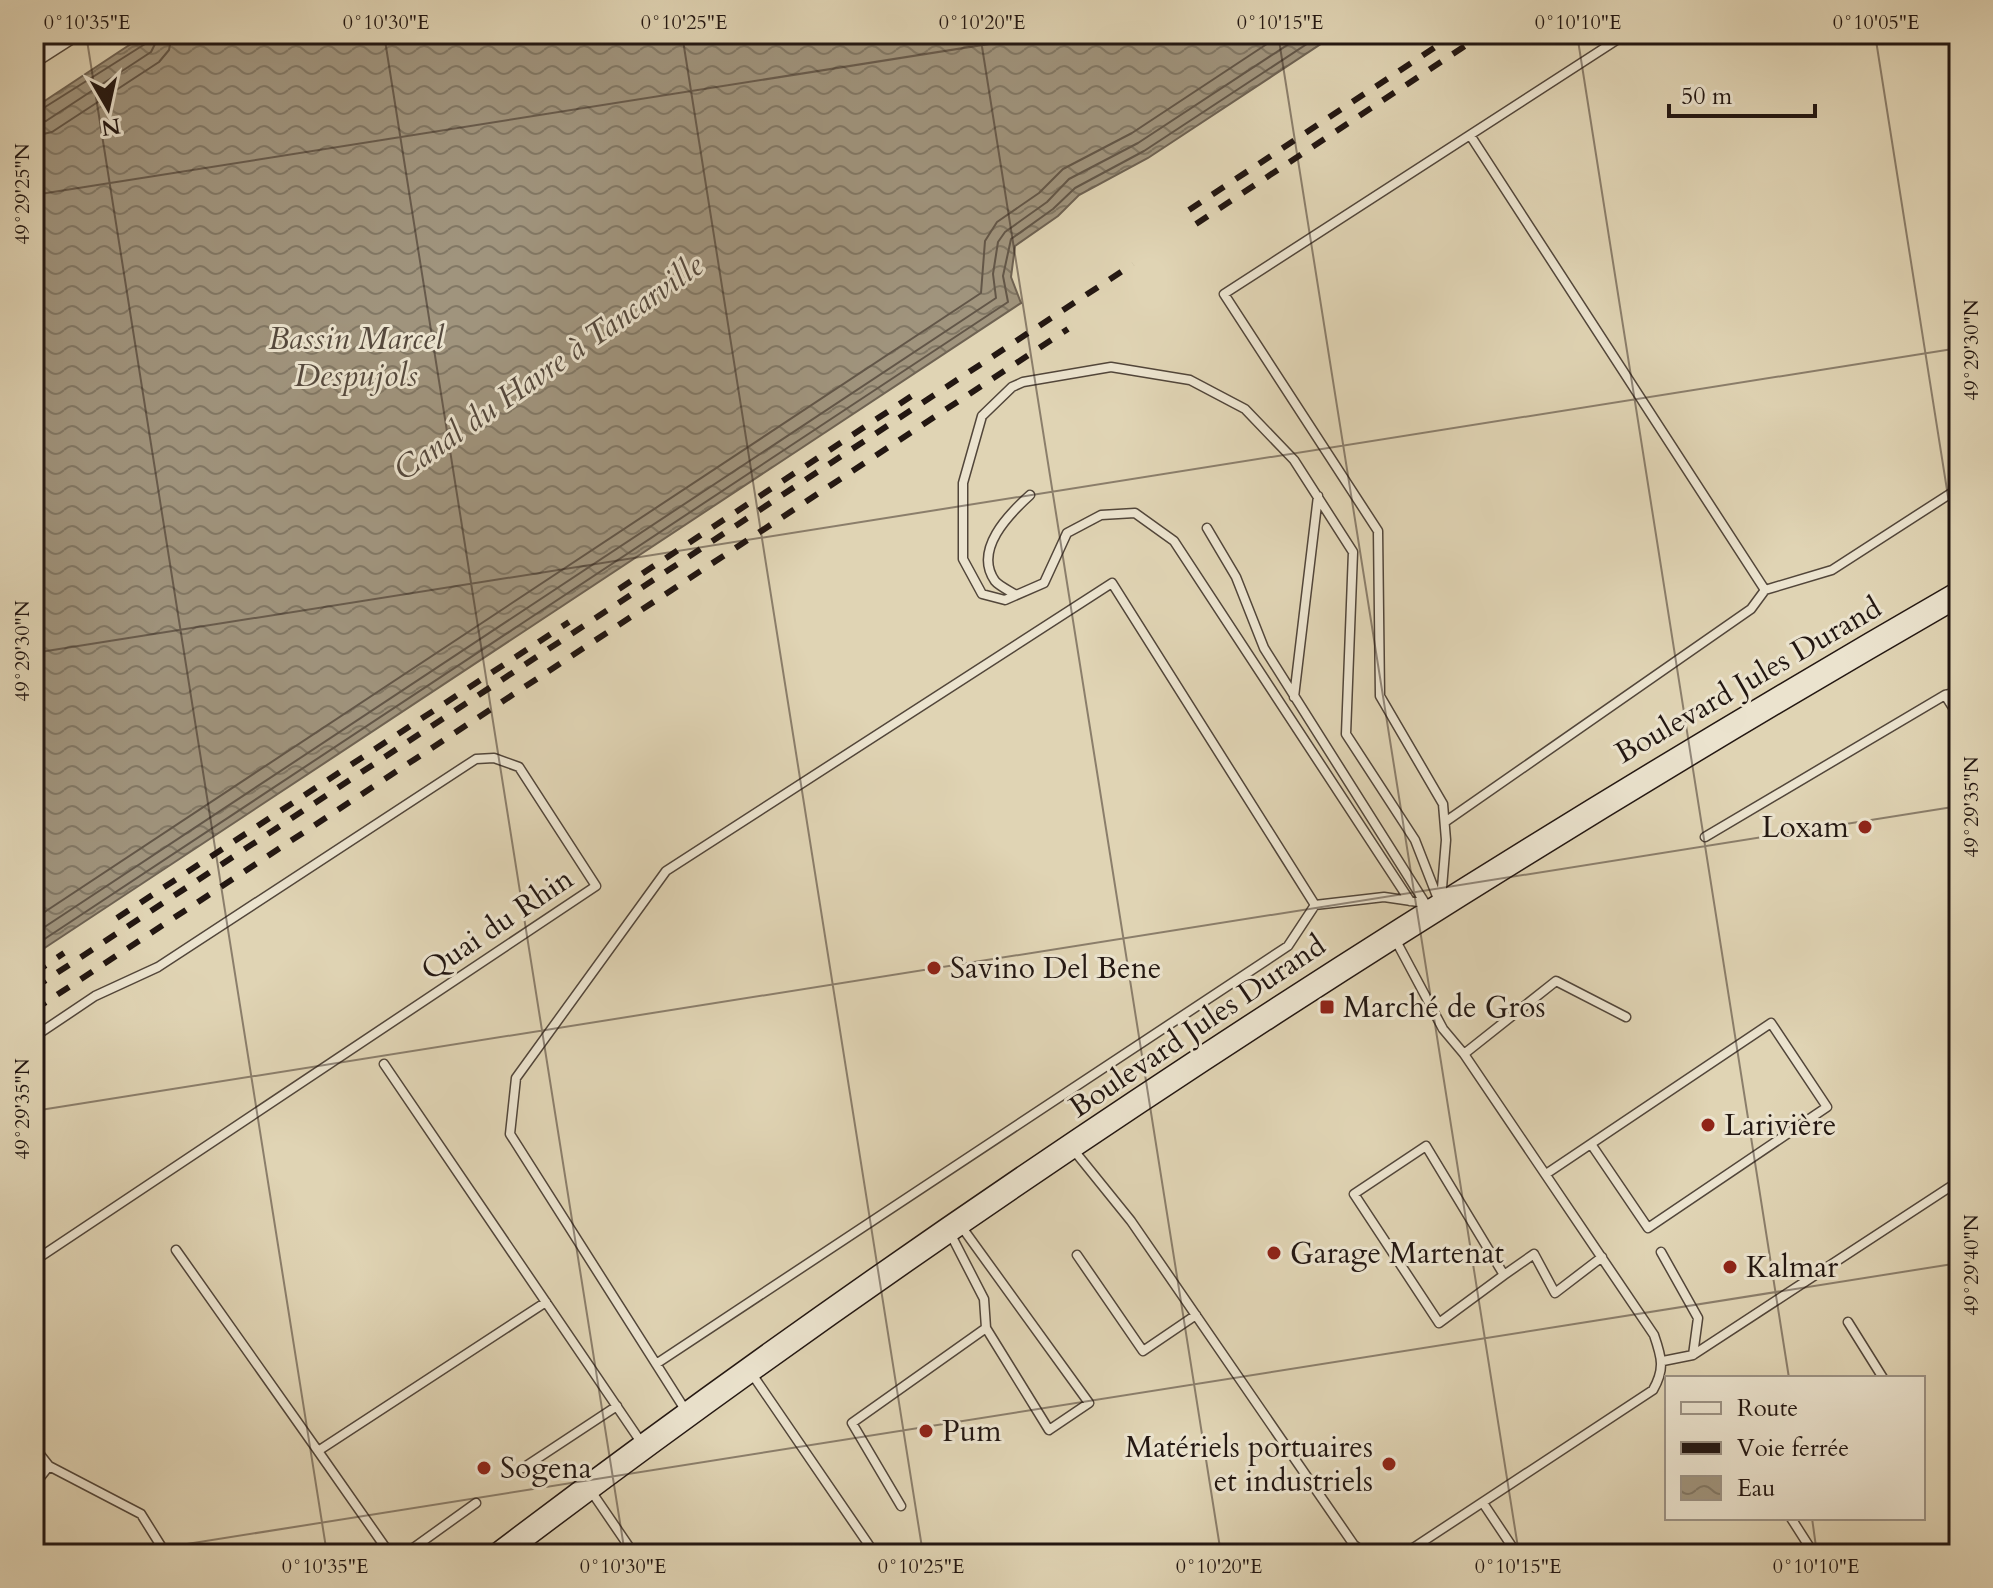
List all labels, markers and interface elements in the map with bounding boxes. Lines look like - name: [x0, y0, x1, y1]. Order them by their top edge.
- text: 0°10'35"E: [44, 9, 130, 36]
- text: 0°10'30"E: [343, 9, 429, 36]
- text: 0°10'25"E: [641, 9, 727, 36]
- text: 0°10'20"E: [939, 9, 1025, 36]
- text: 0°10'15"E: [1237, 9, 1323, 36]
- text: 0°10'10"E: [1535, 9, 1621, 36]
- text: 0°10'05"E: [1833, 9, 1919, 36]
- north arrow: [68, 68, 148, 148]
- scale bar: [1669, 68, 1815, 118]
- text: 50 m: [1681, 80, 1733, 113]
- text: N: [99, 110, 123, 143]
- text: 49°29'25"N: [9, 143, 36, 245]
- water label: Canal du Havre à Tancarville: [385, 244, 713, 492]
- text: 49°29'30"N: [1958, 299, 1985, 401]
- water label: Bassin Marcel Despujols: [268, 317, 445, 398]
- street label: Boulevard Jules Durand: [1608, 587, 1889, 773]
- text: 49°29'30"N: [9, 600, 36, 702]
- text: 49°29'35"N: [1958, 756, 1985, 858]
- place label: Loxam: [1761, 807, 1850, 848]
- marker: Loxam: [1856, 818, 1874, 836]
- street label: Quai du Rhin: [413, 858, 581, 990]
- street label: Boulevard Jules Durand: [1061, 925, 1334, 1128]
- place label: Savino Del Bene: [950, 948, 1161, 989]
- marker: Savino Del Bene: [925, 959, 943, 977]
- place label: Marché de Gros: [1343, 987, 1546, 1028]
- marker: Marché de Gros: [1318, 998, 1336, 1016]
- text: 49°29'35"N: [9, 1058, 36, 1160]
- place label: Larivière: [1724, 1105, 1836, 1146]
- marker: Larivière: [1699, 1116, 1717, 1134]
- text: 49°29'40"N: [1958, 1214, 1985, 1316]
- place label: Garage Martenat: [1290, 1233, 1504, 1274]
- marker: Garage Martenat: [1265, 1244, 1283, 1262]
- place label: Kalmar: [1746, 1247, 1838, 1288]
- marker: Kalmar: [1721, 1258, 1739, 1276]
- legend: [1665, 1376, 1925, 1520]
- text: Route: [1737, 1392, 1798, 1425]
- place label: Pum: [942, 1411, 1002, 1452]
- marker: Pum: [917, 1422, 935, 1440]
- place label: Matériels portuaires et industriels: [1125, 1427, 1373, 1502]
- text: Voie ferrée: [1737, 1432, 1849, 1465]
- place label: Sogena: [500, 1448, 592, 1489]
- marker: Matériels portuaires et industriels: [1380, 1455, 1398, 1473]
- marker: Sogena: [475, 1459, 493, 1477]
- text: Eau: [1737, 1472, 1775, 1505]
- text: 0°10'35"E: [282, 1553, 368, 1580]
- text: 0°10'30"E: [580, 1553, 666, 1580]
- text: 0°10'25"E: [878, 1553, 964, 1580]
- text: 0°10'20"E: [1176, 1553, 1262, 1580]
- text: 0°10'15"E: [1475, 1553, 1561, 1580]
- text: 0°10'10"E: [1773, 1553, 1859, 1580]

